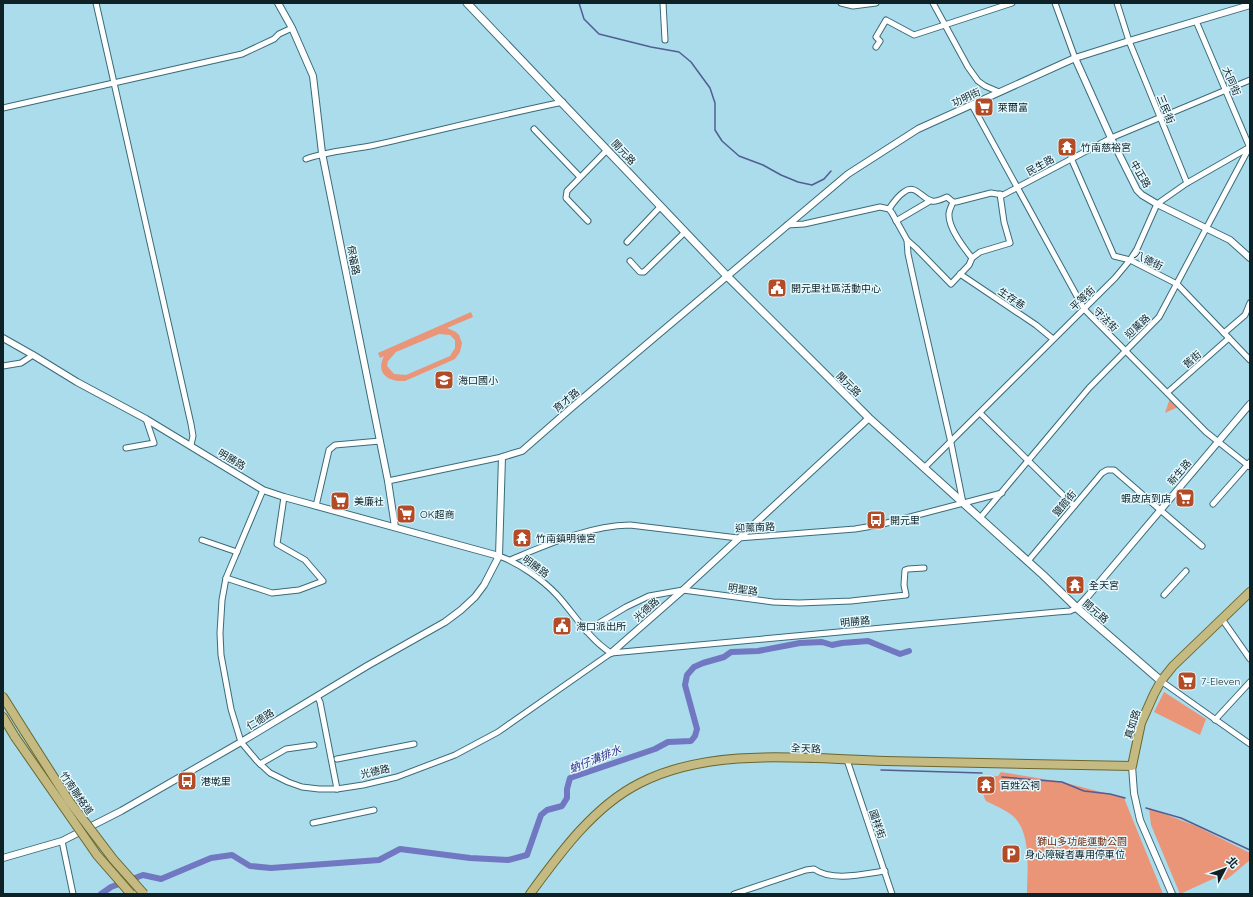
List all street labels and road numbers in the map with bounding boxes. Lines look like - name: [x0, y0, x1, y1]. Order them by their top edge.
- street label: 大同街: [1220, 65, 1243, 98]
- street label: 功明街: [950, 85, 983, 110]
- street label: 三民街: [1154, 93, 1177, 126]
- street label: 開元路: [609, 137, 639, 168]
- street label: 民生路: [1024, 152, 1057, 178]
- street label: 中正路: [1127, 158, 1154, 190]
- street label: 保福路: [344, 244, 363, 276]
- street label: 八德街: [1132, 248, 1165, 273]
- street label: 平等街: [1067, 283, 1098, 313]
- street label: 生存巷: [996, 285, 1028, 312]
- street label: 守法街: [1090, 304, 1121, 335]
- street label: 迎薰路: [1122, 311, 1153, 341]
- street label: 舊街: [1181, 348, 1204, 371]
- street label: 開元路: [833, 369, 864, 400]
- street label: 育才路: [551, 386, 582, 415]
- street label: 明勝路: [216, 446, 248, 473]
- street label: 新生路: [1165, 457, 1194, 488]
- street label: 鹽館街: [1050, 488, 1079, 519]
- street label: 迎薰南路: [735, 520, 775, 535]
- street label: 明勝路: [520, 552, 552, 580]
- street label: 明聖路: [727, 581, 759, 598]
- street label: 光德路: [631, 595, 662, 624]
- street label: 開元路: [1080, 597, 1111, 626]
- street label: 明勝路: [839, 613, 871, 630]
- street label: 仁德路: [244, 706, 276, 733]
- street label: 真如路: [1122, 708, 1143, 740]
- street label: 全天路: [791, 741, 821, 756]
- street label: 光德路: [359, 762, 391, 781]
- street label: 竹南聯絡道: [57, 769, 96, 817]
- street label: 國祥街: [866, 808, 889, 840]

